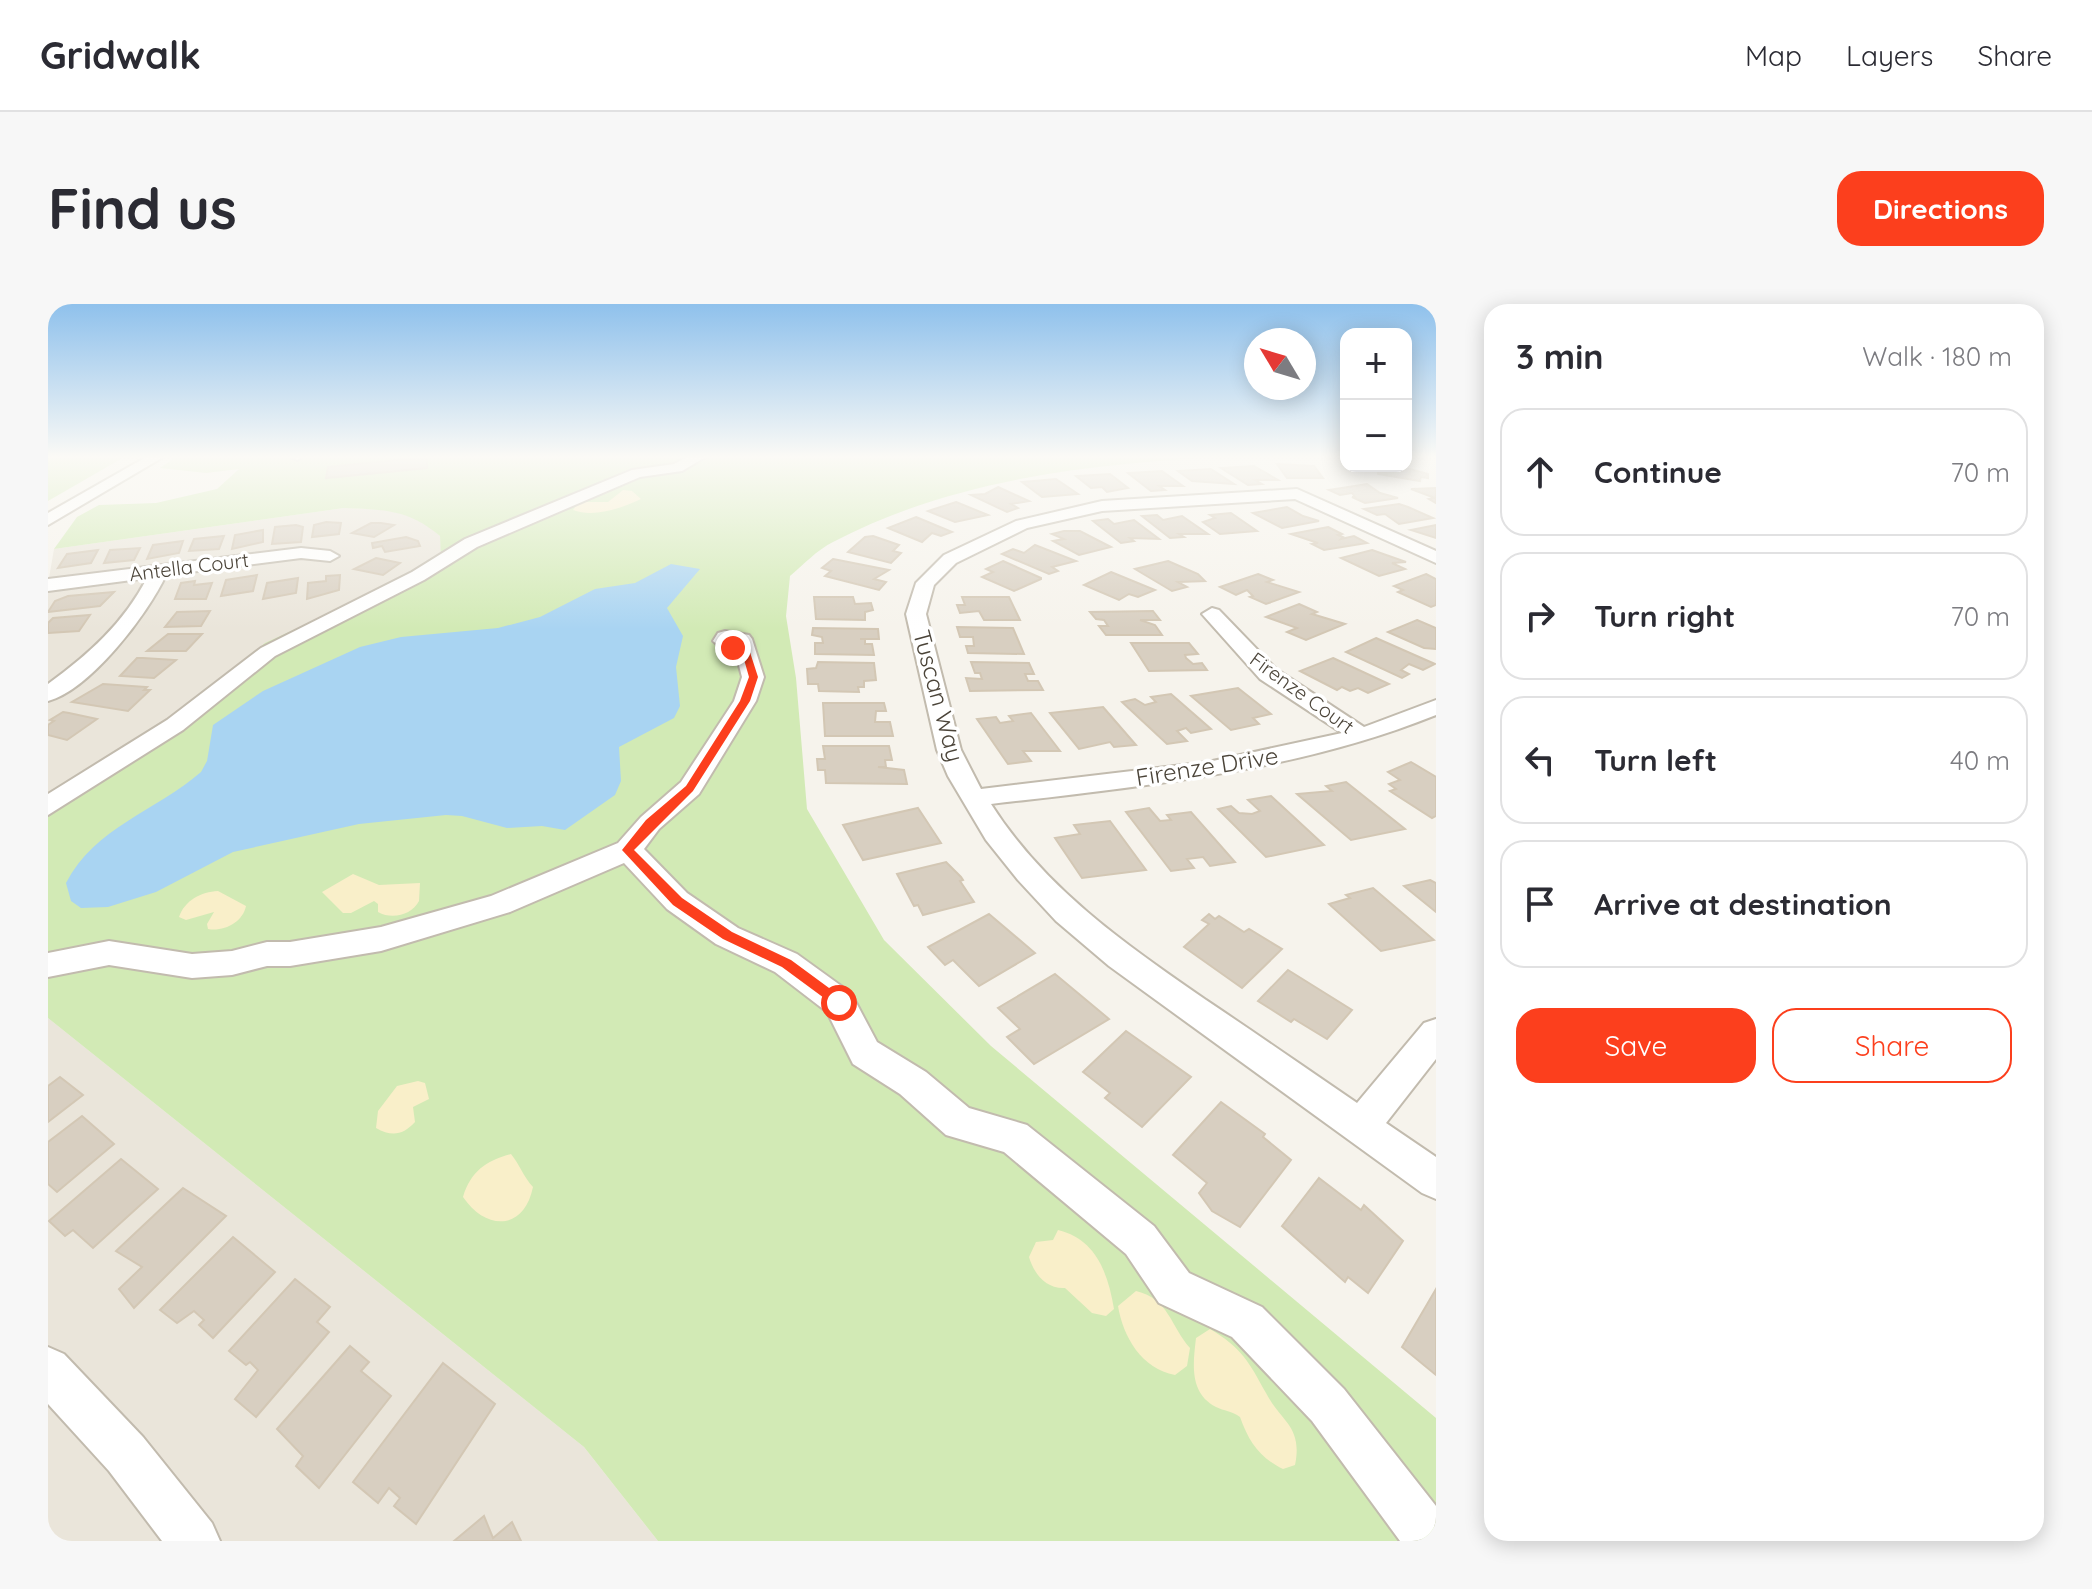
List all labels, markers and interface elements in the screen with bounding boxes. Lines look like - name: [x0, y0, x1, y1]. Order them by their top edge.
- text: Gridwalk: [40, 31, 201, 79]
- text: Map: [1745, 38, 1802, 73]
- text: Layers: [1846, 38, 1933, 73]
- text: Share: [1977, 38, 2052, 73]
- button: Directions: [1837, 171, 2044, 246]
- text: Find us: [48, 173, 237, 243]
- north arrow: [1244, 328, 1316, 400]
- map controls: [1340, 328, 1412, 472]
- button: +: [1340, 328, 1412, 400]
- text: 3 min: [1516, 335, 1603, 378]
- text: Walk · 180 m: [1862, 340, 2012, 373]
- button: −: [1340, 400, 1412, 472]
- icon: ahead: [1518, 450, 1562, 494]
- text: Continue: [1594, 453, 1722, 491]
- text: 70 m: [1950, 456, 2010, 489]
- street label: Antella Court: [128, 547, 250, 586]
- icon: right: [1518, 594, 1562, 638]
- text: Turn right: [1594, 597, 1735, 635]
- text: 70 m: [1950, 600, 2010, 633]
- street label: Tuscan Way: [907, 627, 971, 765]
- route end: [715, 630, 751, 666]
- street label: Firenze Court: [1245, 646, 1360, 739]
- icon: left: [1518, 738, 1562, 782]
- street label: Firenze Drive: [1133, 740, 1280, 792]
- text: Turn left: [1594, 741, 1717, 779]
- text: 40 m: [1950, 744, 2010, 777]
- icon: arrive: [1518, 882, 1562, 926]
- text: Arrive at destination: [1594, 885, 1892, 923]
- route start: [821, 985, 857, 1021]
- button: Save: [1516, 1008, 1756, 1083]
- button: Share: [1772, 1008, 2012, 1083]

